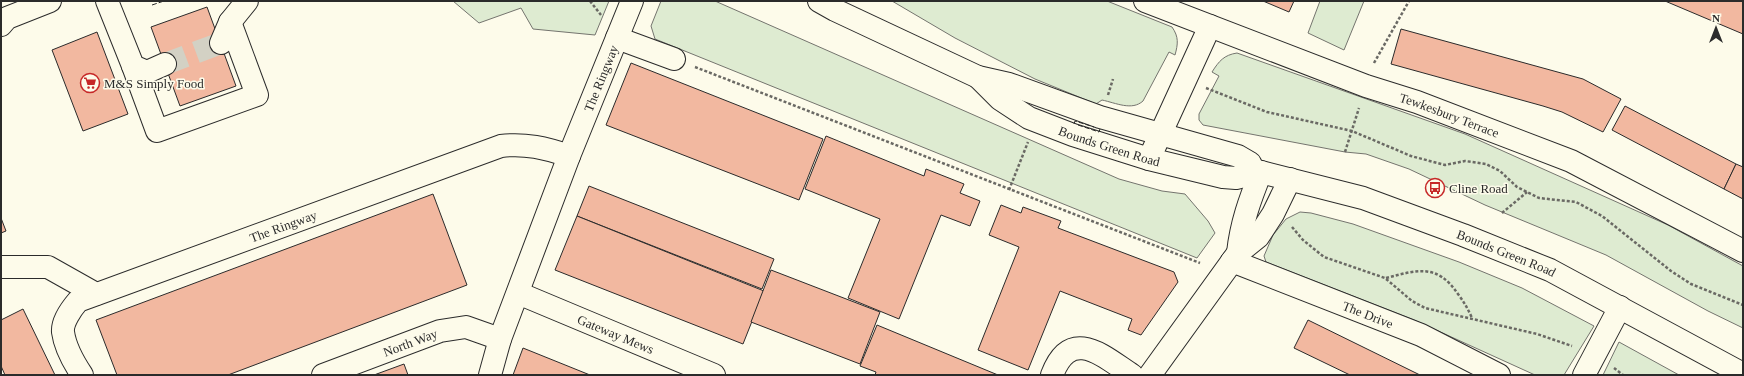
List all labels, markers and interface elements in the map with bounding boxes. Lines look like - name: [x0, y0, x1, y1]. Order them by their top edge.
- north arrow: [1696, 8, 1736, 48]
- text: N: [1712, 12, 1720, 24]
- street label: The Ringway: [580, 42, 621, 114]
- supermarket icon: M&S Simply Food: [79, 72, 101, 94]
- place label: M&S Simply Food: [104, 76, 204, 91]
- street label: Tewkesbury Terrace: [1398, 89, 1502, 140]
- street label: Bounds Green Road: [1057, 123, 1162, 169]
- bus stop icon: Cline Road: [1424, 177, 1446, 199]
- place label: Cline Road: [1449, 181, 1508, 196]
- street label: The Ringway: [247, 206, 319, 245]
- street label: Bounds Green Road: [1455, 226, 1559, 280]
- street label: The Drive: [1340, 298, 1396, 331]
- street label: Gateway Mews: [575, 311, 656, 357]
- street label: North Way: [381, 325, 440, 359]

